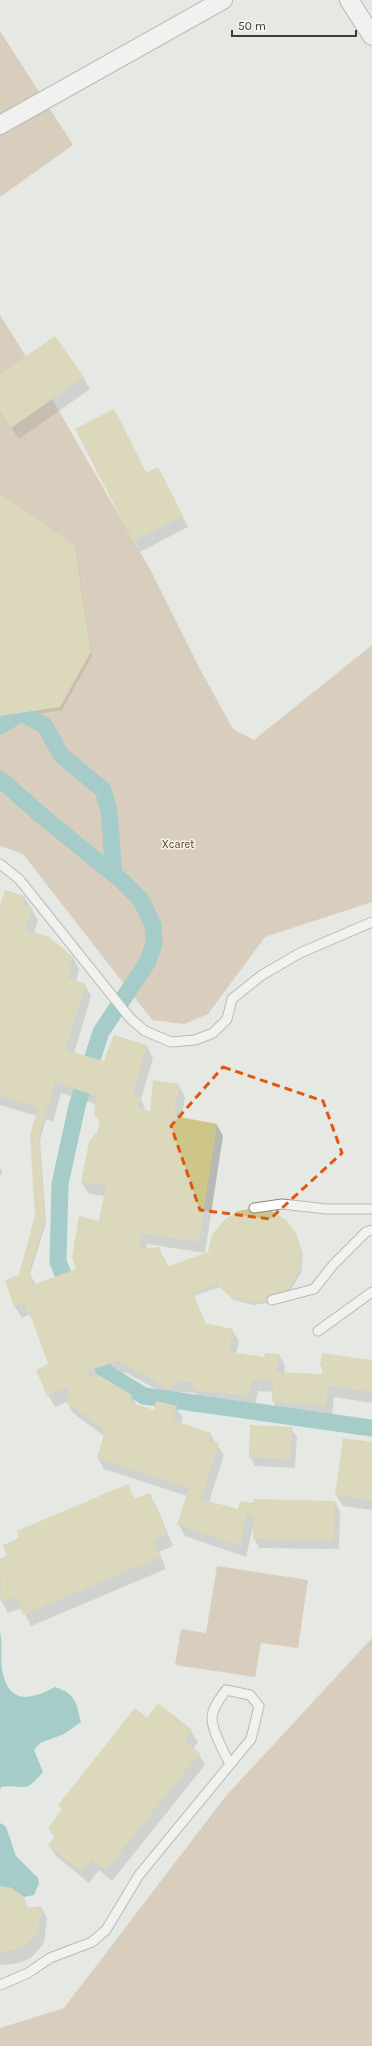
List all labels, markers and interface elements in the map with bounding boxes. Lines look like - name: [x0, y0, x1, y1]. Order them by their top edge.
- scale bar: [232, 12, 356, 38]
- text: 50 m: [238, 19, 266, 33]
- park label: Xcaret: [162, 838, 194, 851]

